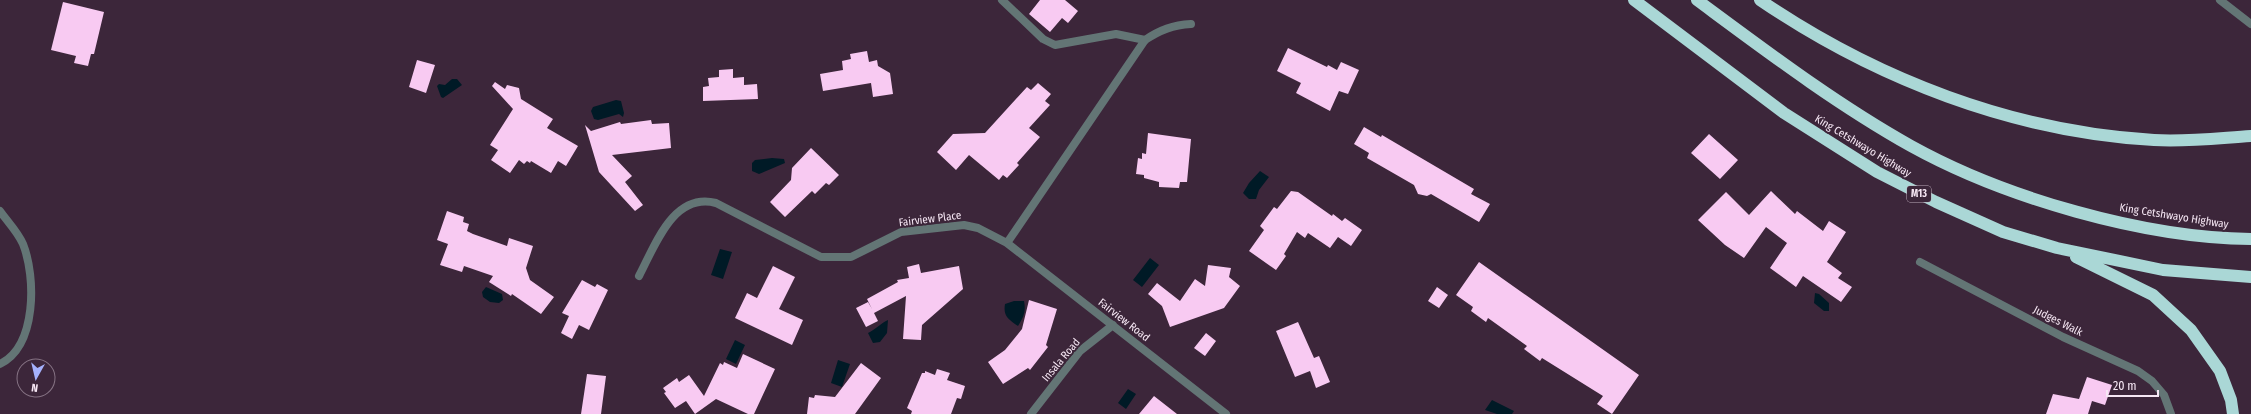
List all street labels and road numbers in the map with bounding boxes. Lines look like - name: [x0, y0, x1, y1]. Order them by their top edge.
- street label: King Cetshwayo Highway: [1812, 112, 1914, 180]
- road number: M13: [1907, 186, 1931, 202]
- street label: King Cetshwayo Highway: [2119, 201, 2230, 231]
- street label: Fairview Place: [898, 209, 962, 229]
- street label: Fairview Road: [1096, 296, 1152, 344]
- street label: Judges Walk: [2031, 303, 2086, 339]
- street label: Insala Road: [1039, 336, 1083, 384]

